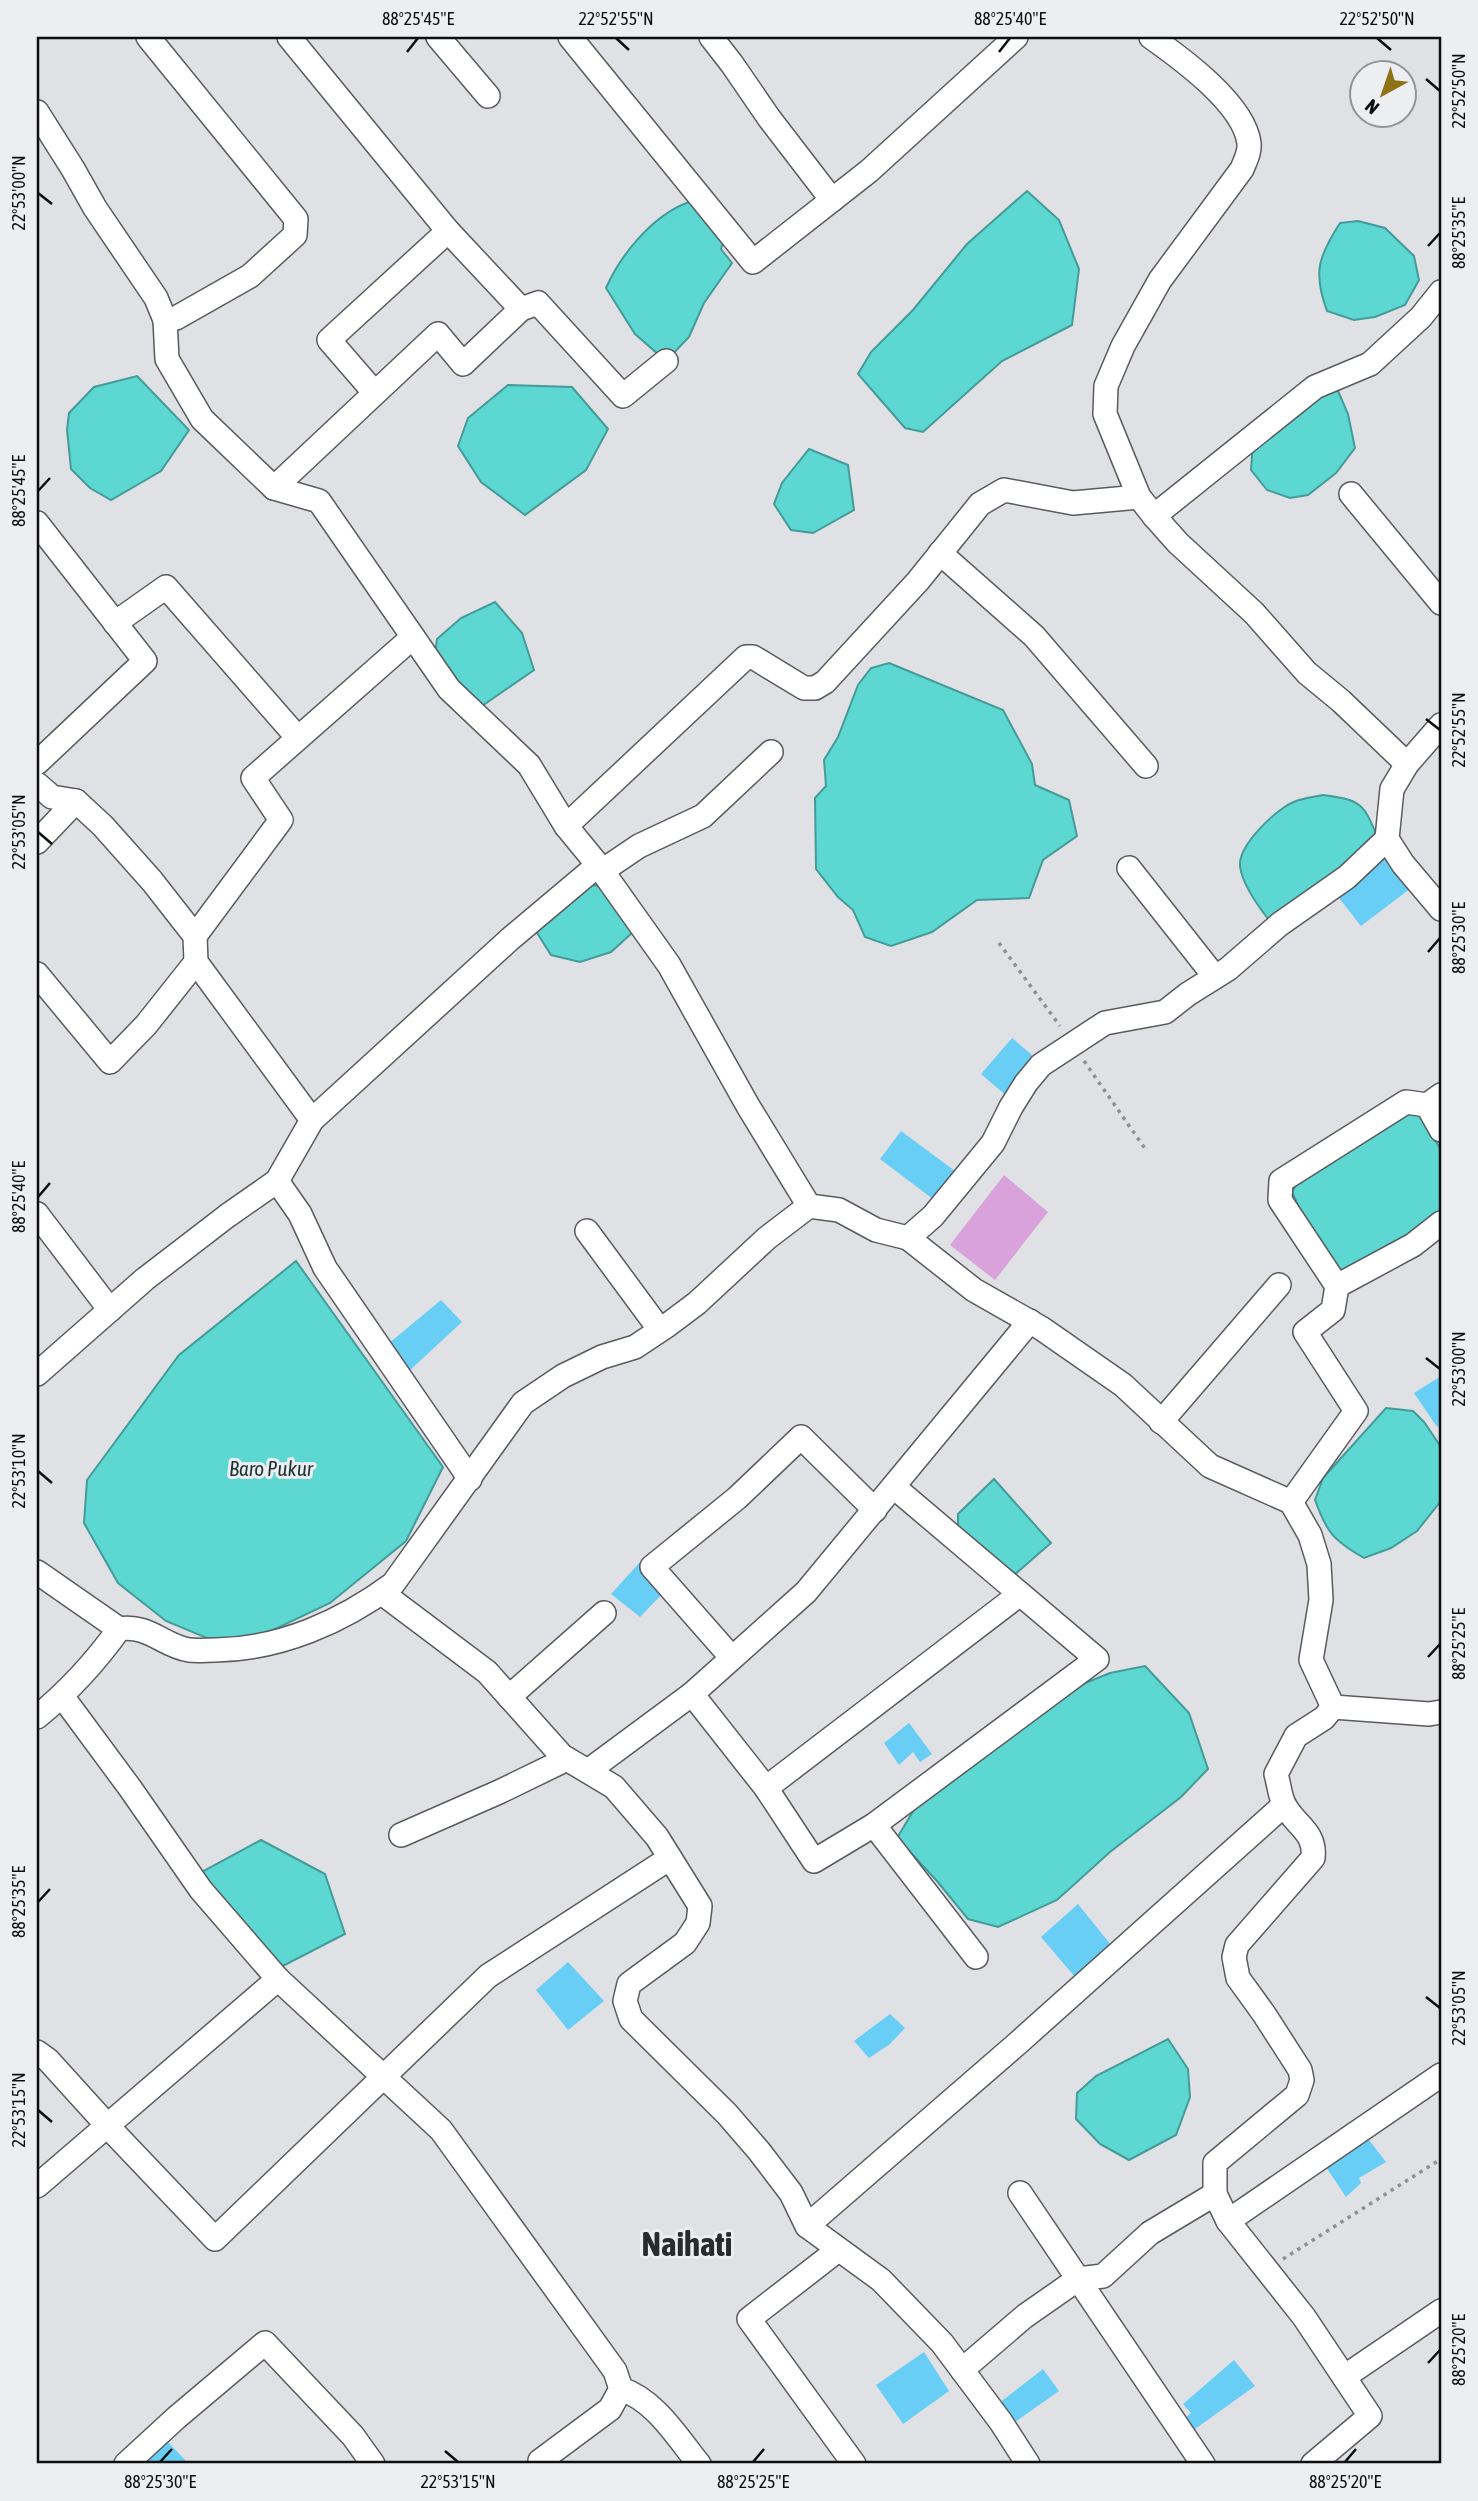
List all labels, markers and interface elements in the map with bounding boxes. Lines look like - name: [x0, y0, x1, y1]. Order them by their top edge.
- text: 88°25'45"E: [382, 8, 454, 29]
- text: 22°52'55"N: [578, 8, 654, 29]
- text: 88°25'40"E: [974, 8, 1046, 29]
- text: 22°52'50"N: [1339, 8, 1415, 29]
- text: 22°52'50"N: [1448, 53, 1469, 129]
- north arrow: [1348, 60, 1418, 130]
- text: N: [1361, 95, 1383, 119]
- text: 22°53'00"N: [8, 155, 29, 231]
- text: 88°25'35"E: [1448, 197, 1469, 269]
- text: 88°25'45"E: [8, 455, 29, 527]
- text: 22°52'55"N: [1448, 692, 1469, 768]
- text: 22°53'05"N: [8, 794, 29, 870]
- text: 88°25'30"E: [1448, 902, 1469, 974]
- text: 88°25'40"E: [8, 1161, 29, 1233]
- text: 22°53'00"N: [1448, 1331, 1469, 1407]
- text: 22°53'10"N: [8, 1433, 29, 1509]
- water label: Baro Pukur: [229, 1456, 314, 1480]
- text: 88°25'25"E: [1448, 1608, 1469, 1680]
- text: 88°25'35"E: [8, 1866, 29, 1938]
- text: 22°53'05"N: [1448, 1970, 1469, 2046]
- text: 22°53'15"N: [8, 2072, 29, 2148]
- district label: Naihati: [642, 2225, 732, 2263]
- text: 88°25'20"E: [1448, 2314, 1469, 2386]
- text: 88°25'30"E: [124, 2471, 196, 2492]
- text: 22°53'15"N: [420, 2471, 496, 2492]
- text: 88°25'25"E: [717, 2471, 789, 2492]
- text: 88°25'20"E: [1309, 2471, 1381, 2492]

